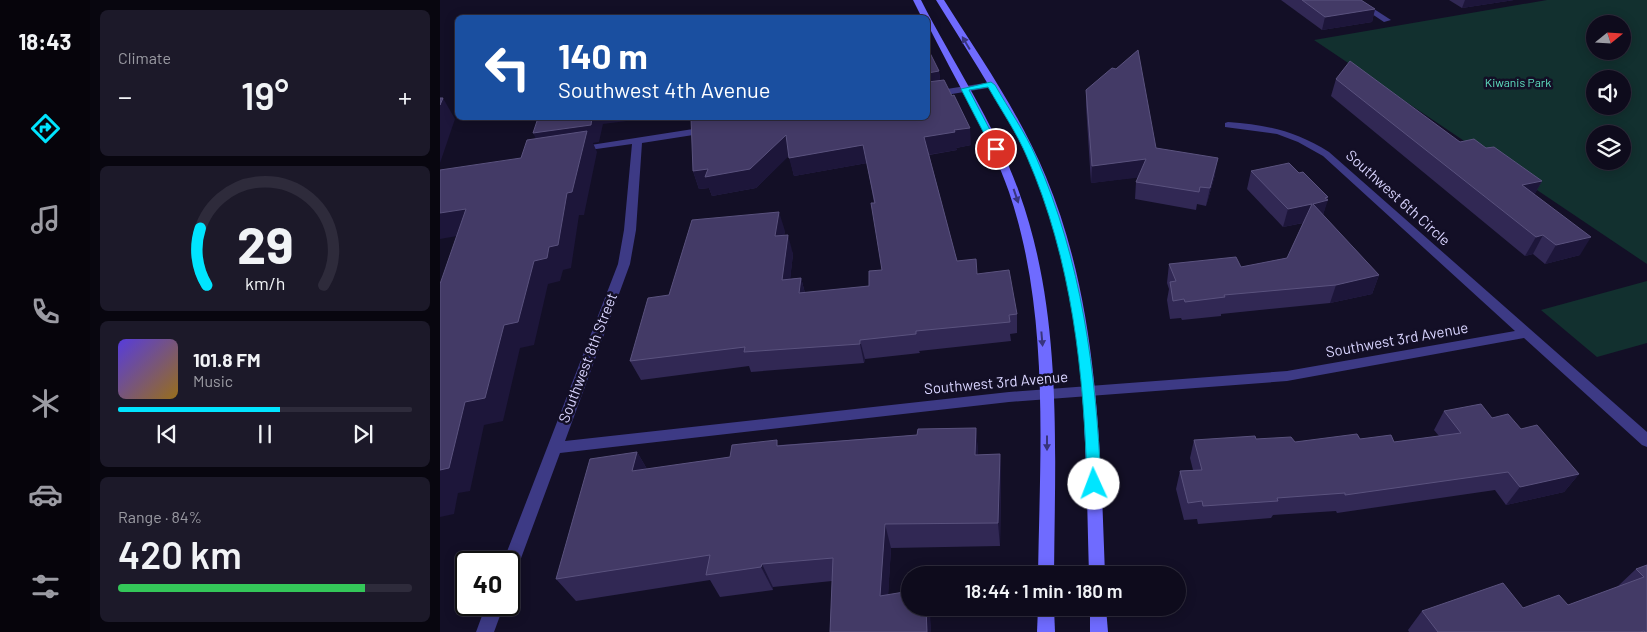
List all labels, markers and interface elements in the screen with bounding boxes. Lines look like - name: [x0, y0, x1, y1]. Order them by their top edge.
- north arrow: [1586, 15, 1631, 60]
- map controls: [1586, 15, 1631, 170]
- text: 18:43: [19, 28, 71, 54]
- text: 140 m: [558, 34, 648, 76]
- icon: left: [475, 35, 540, 100]
- one-way arrow: [961, 36, 970, 49]
- text: Climate: [118, 48, 171, 67]
- button: sound: [1586, 70, 1631, 115]
- text: 19°: [241, 72, 289, 118]
- park label: Kiwanis Park: [1485, 75, 1551, 89]
- text: Southwest 4th Avenue: [558, 76, 771, 102]
- text: −: [118, 79, 132, 113]
- text: +: [398, 79, 412, 113]
- icon: directions: [28, 111, 63, 146]
- button: layers: [1586, 125, 1631, 170]
- pin: [975, 128, 1017, 170]
- icon: arrive: [982, 135, 1010, 163]
- street label: Southwest 6th Circle: [1343, 146, 1455, 249]
- one-way arrow: [1012, 189, 1020, 204]
- icon: music: [28, 202, 63, 237]
- text: 29: [237, 212, 293, 274]
- text: km/h: [245, 272, 285, 294]
- street label: Southwest 8th Street: [554, 290, 620, 425]
- icon: phone: [28, 294, 63, 329]
- street label: Southwest 3rd Avenue: [1324, 318, 1470, 360]
- one-way arrow: [1038, 331, 1046, 347]
- text: 101.8 FM: [193, 348, 261, 371]
- street label: Southwest 3rd Avenue: [923, 367, 1069, 397]
- text: Music: [193, 371, 233, 390]
- icon: climate: [28, 386, 63, 421]
- icon: previous: [153, 420, 181, 448]
- icon: pause: [251, 420, 279, 448]
- icon: next: [349, 420, 377, 448]
- one-way arrow: [1043, 435, 1051, 451]
- position arrow: [1067, 457, 1119, 509]
- icon: car: [28, 477, 63, 512]
- text: Range · 84%: [118, 507, 202, 526]
- text: 420 km: [118, 531, 242, 577]
- speed limit sign: 40: [455, 551, 520, 616]
- icon: filters: [28, 569, 63, 604]
- text: 18:44 · 1 min · 180 m: [964, 579, 1123, 602]

